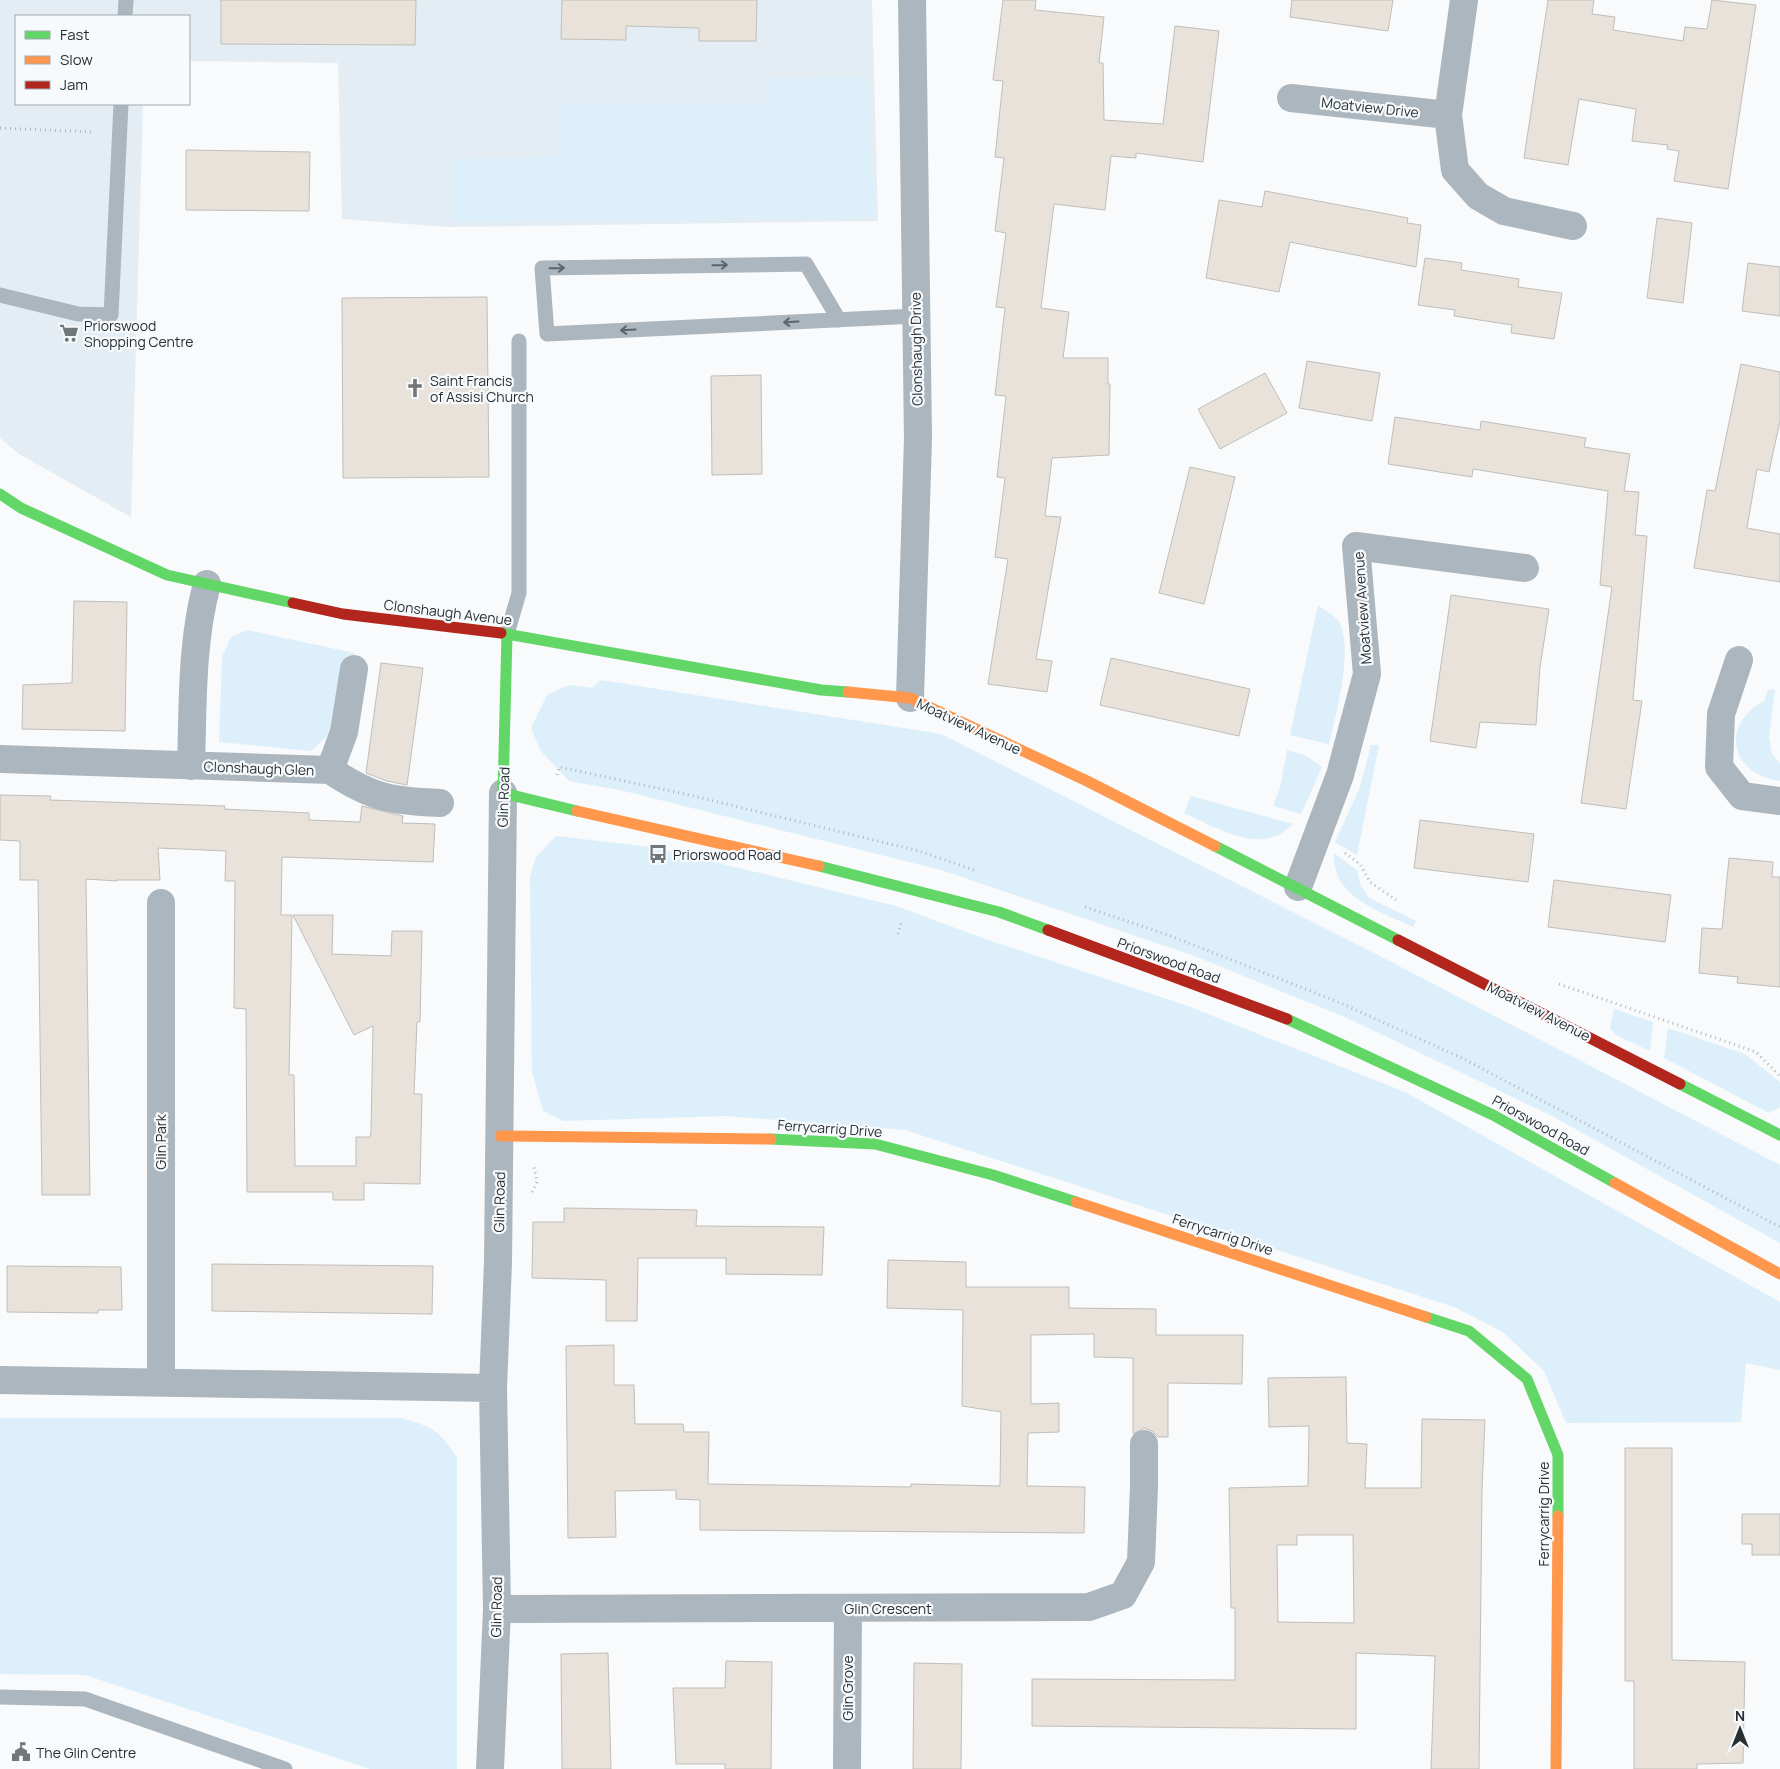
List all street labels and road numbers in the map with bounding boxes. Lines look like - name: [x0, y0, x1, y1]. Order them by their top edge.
- street label: Moatview Drive: [1320, 92, 1420, 122]
- street label: Clonshaugh Drive: [906, 292, 926, 406]
- street label: Moatview Avenue: [1349, 551, 1375, 665]
- street label: Clonshaugh Avenue: [383, 595, 513, 629]
- street label: Moatview Avenue: [914, 693, 1024, 759]
- street label: Clonshaugh Glen: [203, 757, 315, 779]
- street label: Glin Road: [492, 766, 514, 828]
- street label: Priorswood Road: [1115, 933, 1223, 987]
- street label: Moatview Avenue: [1484, 977, 1594, 1045]
- street label: Priorswood Road: [1489, 1090, 1593, 1160]
- street label: Glin Park: [151, 1113, 170, 1170]
- street label: Ferrycarrig Drive: [777, 1115, 883, 1141]
- street label: Glin Road: [489, 1171, 509, 1233]
- street label: Ferrycarrig Drive: [1170, 1209, 1276, 1259]
- street label: Ferrycarrig Drive: [1534, 1462, 1553, 1566]
- street label: Glin Road: [486, 1576, 506, 1638]
- street label: Glin Crescent: [844, 1599, 932, 1618]
- street label: Glin Grove: [838, 1655, 857, 1721]

